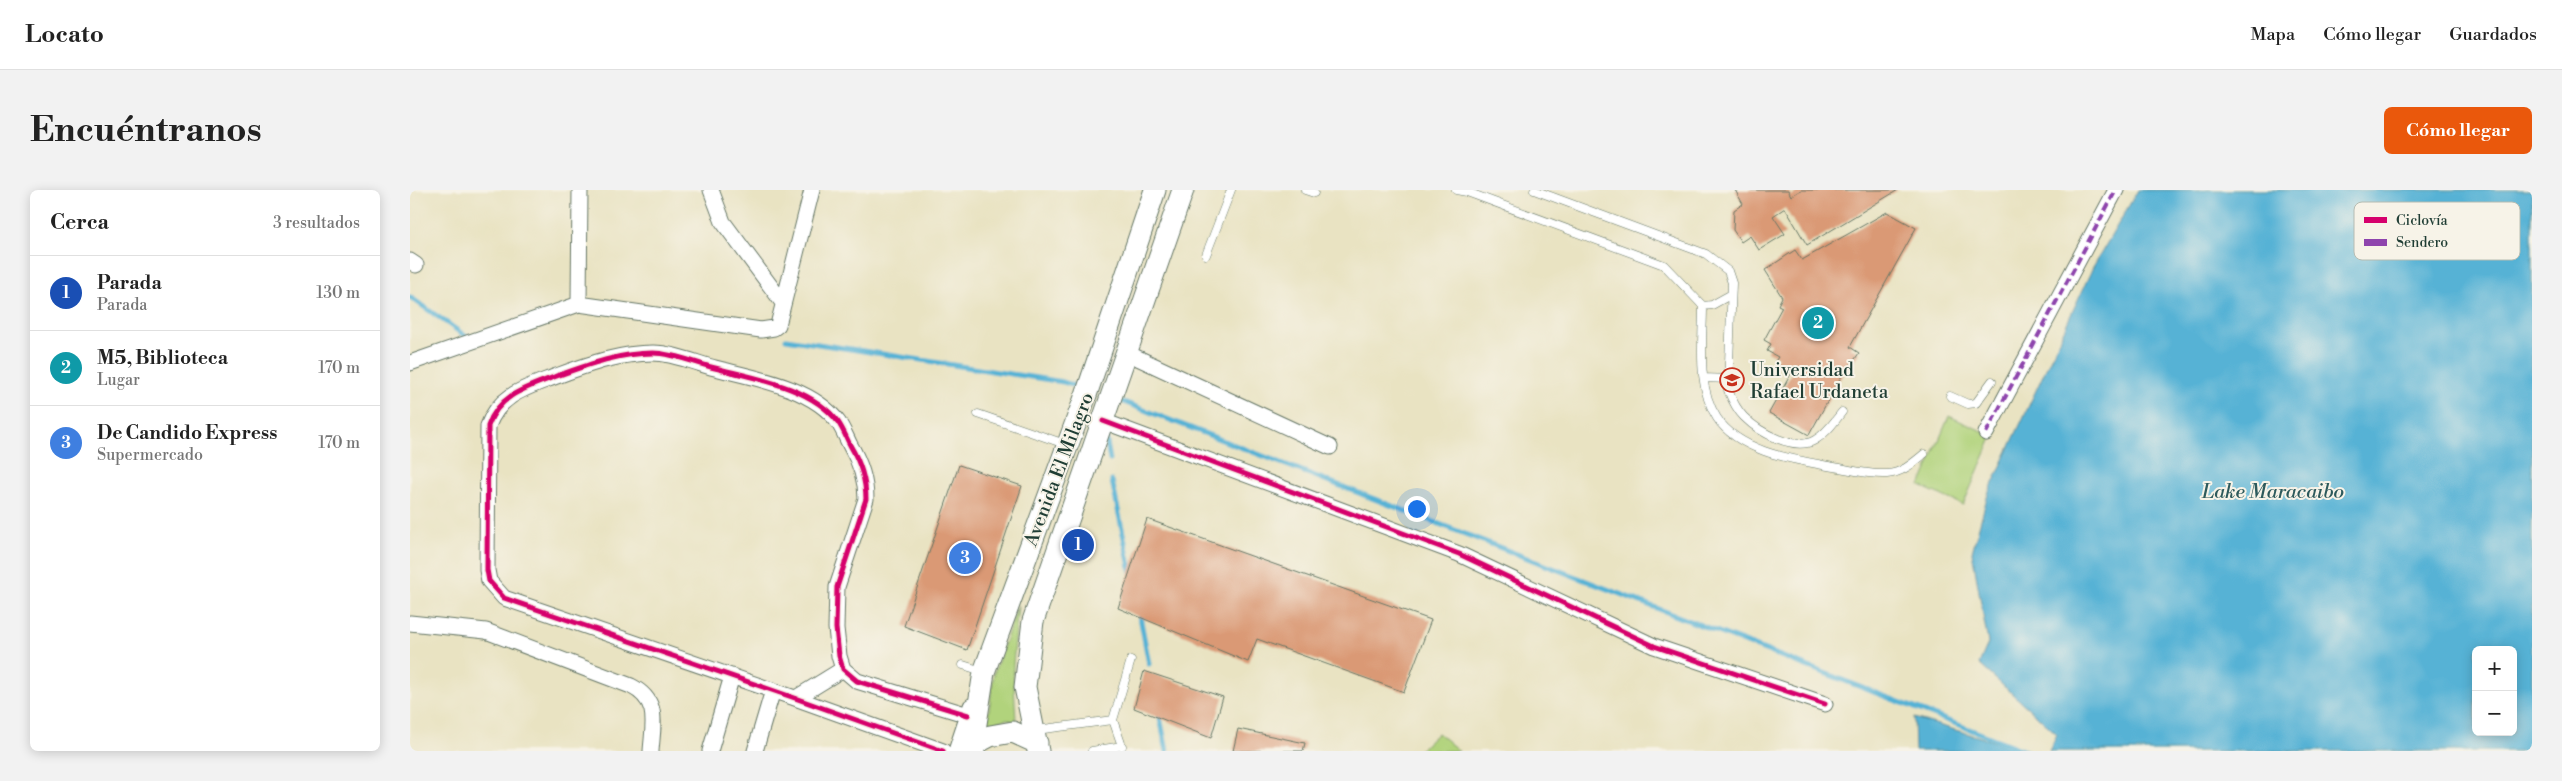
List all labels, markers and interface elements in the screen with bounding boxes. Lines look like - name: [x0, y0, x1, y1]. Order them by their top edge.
- text: Locato: [25, 20, 104, 50]
- text: Mapa: [2251, 23, 2295, 46]
- text: Cómo llegar: [2323, 23, 2421, 46]
- text: Guardados: [2449, 23, 2537, 46]
- button: Cómo llegar: [2384, 107, 2532, 154]
- text: Encuéntranos: [30, 109, 262, 152]
- legend: [2354, 202, 2520, 260]
- text: Cerca: [50, 210, 109, 236]
- text: Ciclovía: [2396, 212, 2449, 230]
- text: 3 resultados: [273, 213, 360, 233]
- text: Sendero: [2396, 234, 2448, 252]
- text: Parada: [97, 271, 162, 295]
- text: 1: [62, 283, 70, 303]
- text: 130 m: [316, 283, 360, 303]
- text: Parada: [97, 295, 147, 315]
- pin: 2: [1802, 304, 1834, 342]
- text: M5, Biblioteca: [97, 346, 228, 370]
- text: 2: [61, 358, 71, 378]
- text: 170 m: [318, 358, 360, 378]
- place label: Universidad Rafael Urdaneta: [1750, 358, 1889, 404]
- school or university icon: Universidad Rafael Urdaneta: [1719, 367, 1745, 393]
- text: Lugar: [97, 370, 140, 390]
- street label: Avenida El Milagro: [1018, 389, 1099, 551]
- text: De Candido Express: [97, 421, 277, 445]
- text: 3: [61, 433, 71, 453]
- text: 170 m: [318, 433, 360, 453]
- text: Supermercado: [97, 445, 203, 465]
- water label: Lake Maracaibo: [2201, 480, 2344, 505]
- your location: [1404, 496, 1430, 522]
- pin: 1: [1062, 526, 1094, 564]
- pin: 3: [949, 539, 981, 577]
- map controls: [2472, 646, 2517, 736]
- button: +: [2472, 646, 2517, 691]
- button: −: [2472, 691, 2517, 736]

